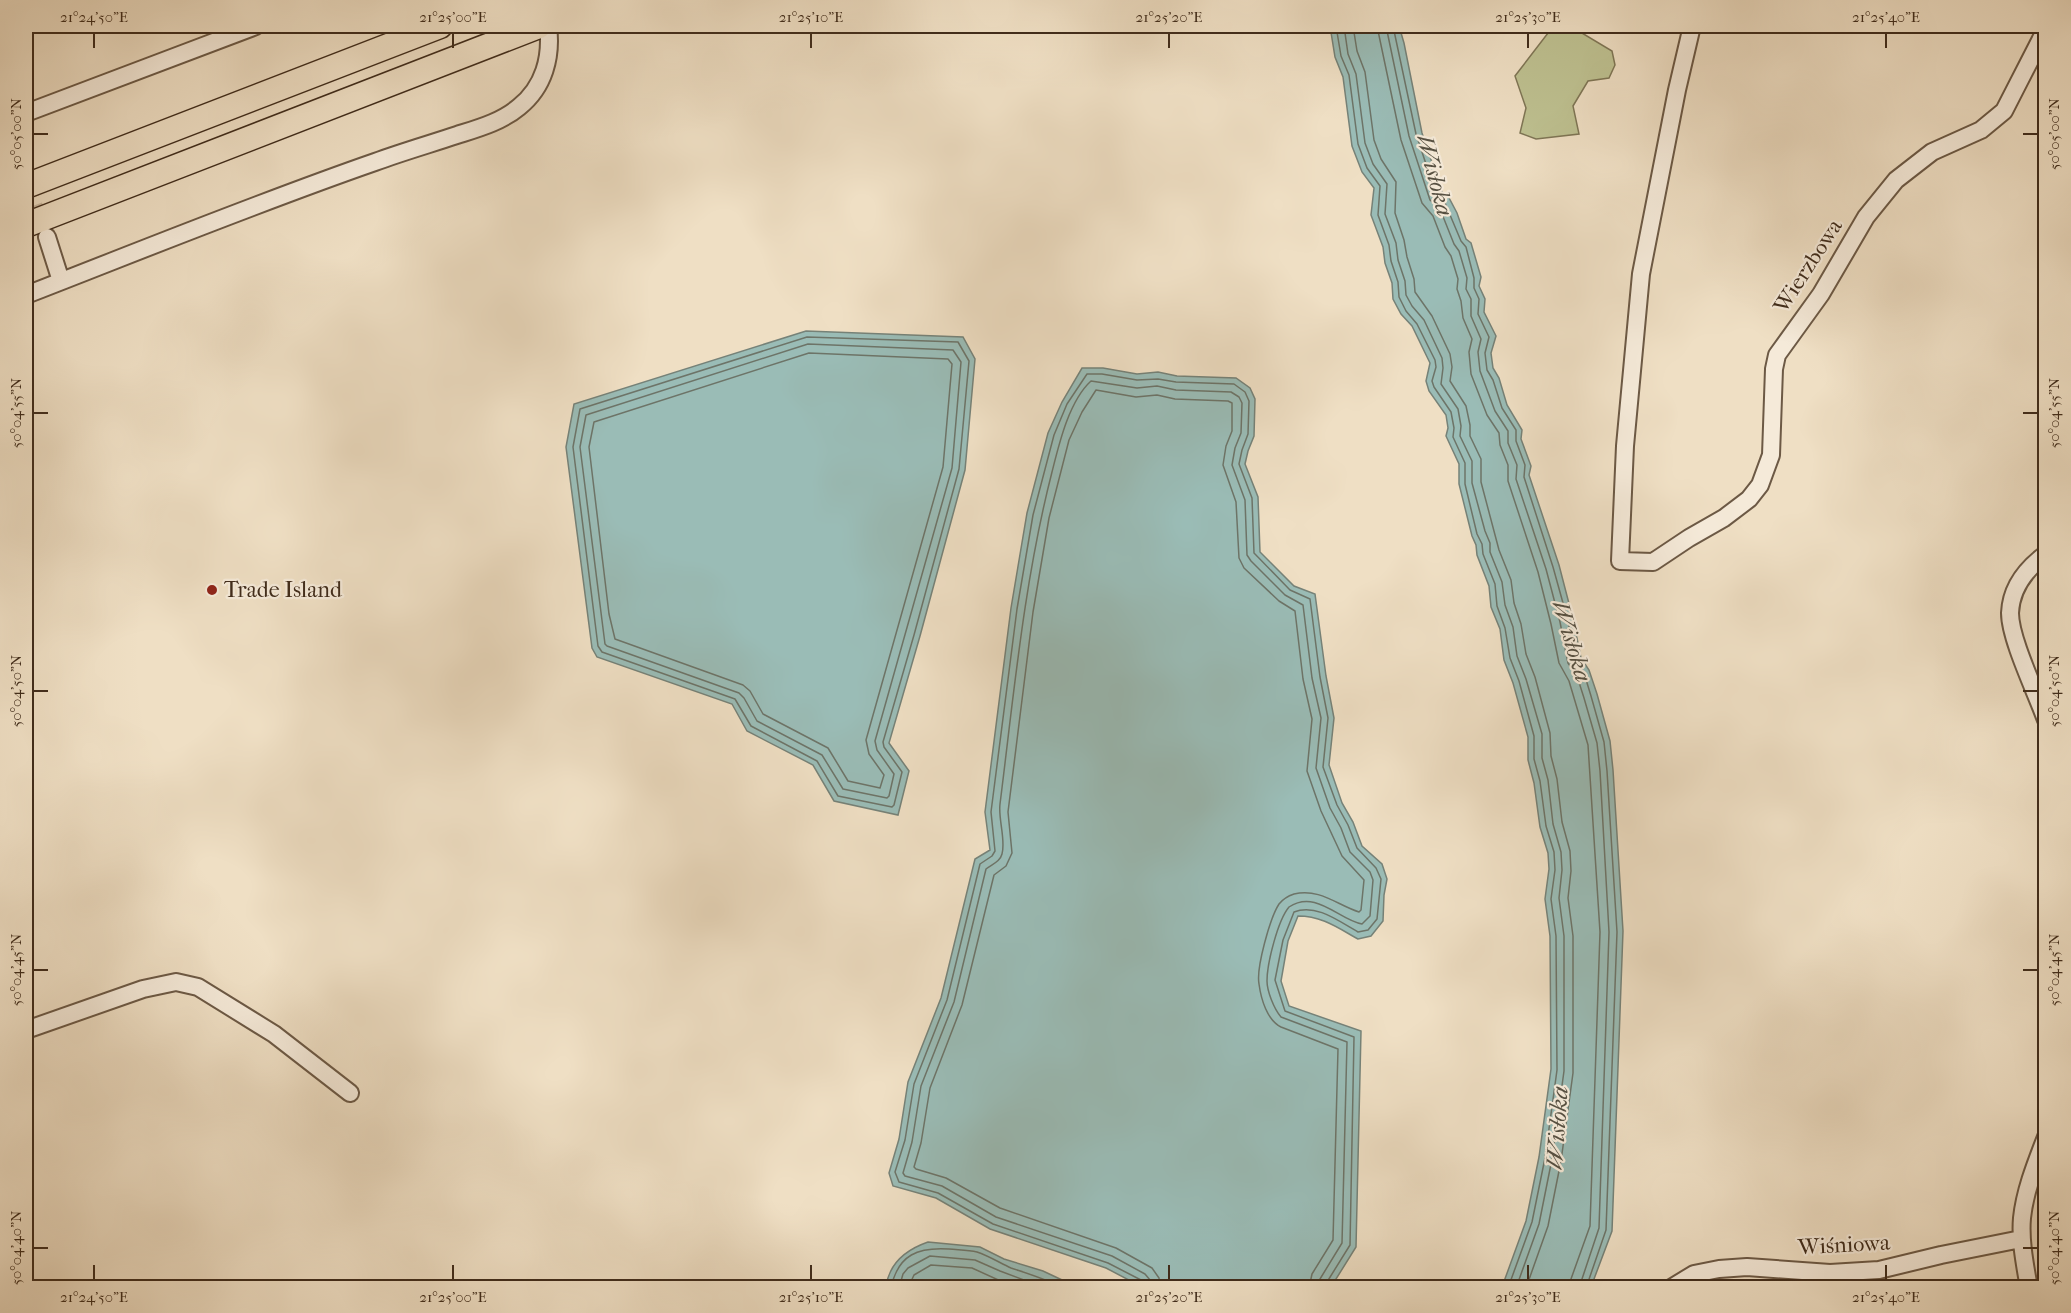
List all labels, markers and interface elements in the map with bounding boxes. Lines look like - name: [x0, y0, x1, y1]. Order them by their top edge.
- text: 21°24'50"E: [60, 8, 128, 26]
- text: 21°25'00"E: [419, 8, 487, 26]
- text: 21°25'10"E: [779, 8, 843, 26]
- text: 21°25'20"E: [1136, 8, 1202, 26]
- text: 21°25'30"E: [1495, 8, 1561, 26]
- text: 21°25'40"E: [1852, 8, 1920, 26]
- text: 50°05'00"N: [7, 97, 25, 170]
- text: 50°05'00"N: [2045, 97, 2063, 170]
- water label: Wisłoka: [1411, 131, 1459, 219]
- street label: Wierzbowa: [1768, 214, 1848, 318]
- text: 50°04'55"N: [7, 377, 25, 448]
- text: 50°04'55"N: [2045, 377, 2063, 448]
- place label: Trade Island: [224, 577, 343, 603]
- marker: Trade Island: [205, 583, 219, 597]
- water label: Wisłoka: [1546, 597, 1598, 685]
- text: 50°04'50"N: [7, 654, 25, 727]
- text: 50°04'50"N: [2045, 654, 2063, 727]
- text: 50°04'45"N: [7, 933, 25, 1006]
- text: 50°04'45"N: [2045, 933, 2063, 1006]
- water label: Wisłoka: [1540, 1085, 1574, 1171]
- text: 50°04'40"N: [7, 1210, 25, 1285]
- text: 50°04'40"N: [2045, 1210, 2063, 1285]
- street label: Wiśniowa: [1796, 1230, 1892, 1260]
- text: 21°24'50"E: [60, 1288, 128, 1306]
- text: 21°25'00"E: [419, 1288, 487, 1306]
- text: 21°25'10"E: [779, 1288, 843, 1306]
- text: 21°25'20"E: [1136, 1288, 1202, 1306]
- text: 21°25'30"E: [1495, 1288, 1561, 1306]
- text: 21°25'40"E: [1852, 1288, 1920, 1306]

